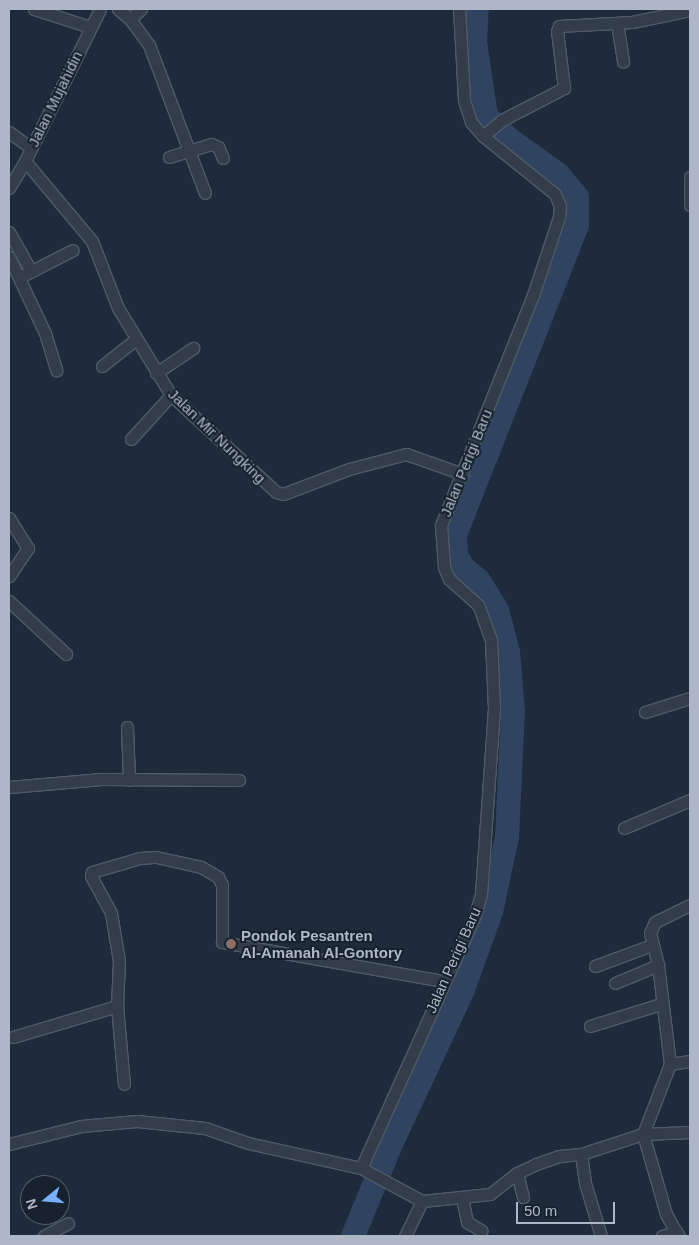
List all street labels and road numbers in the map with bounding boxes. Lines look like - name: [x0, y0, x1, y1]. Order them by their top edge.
- street label: Jalan Mujahidin: [24, 48, 86, 150]
- street label: Jalan Mir Nungking: [165, 385, 269, 487]
- street label: Jalan Perigi Baru: [436, 407, 496, 519]
- street label: Jalan Perigi Baru: [422, 904, 484, 1016]

